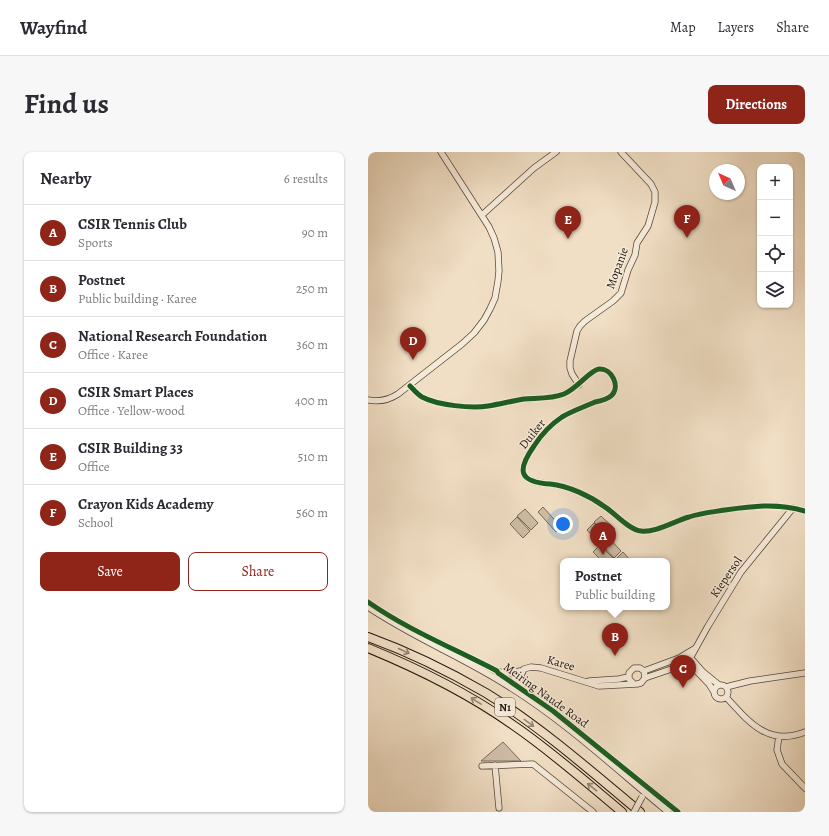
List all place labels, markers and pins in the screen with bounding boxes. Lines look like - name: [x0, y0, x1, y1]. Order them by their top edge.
- pin: F: [674, 205, 700, 238]
- pin: E: [555, 206, 581, 239]
- pin: D: [400, 327, 426, 360]
- pin: A: [590, 522, 616, 555]
- pin: B: [602, 623, 628, 656]
- pin: C: [670, 655, 696, 688]

